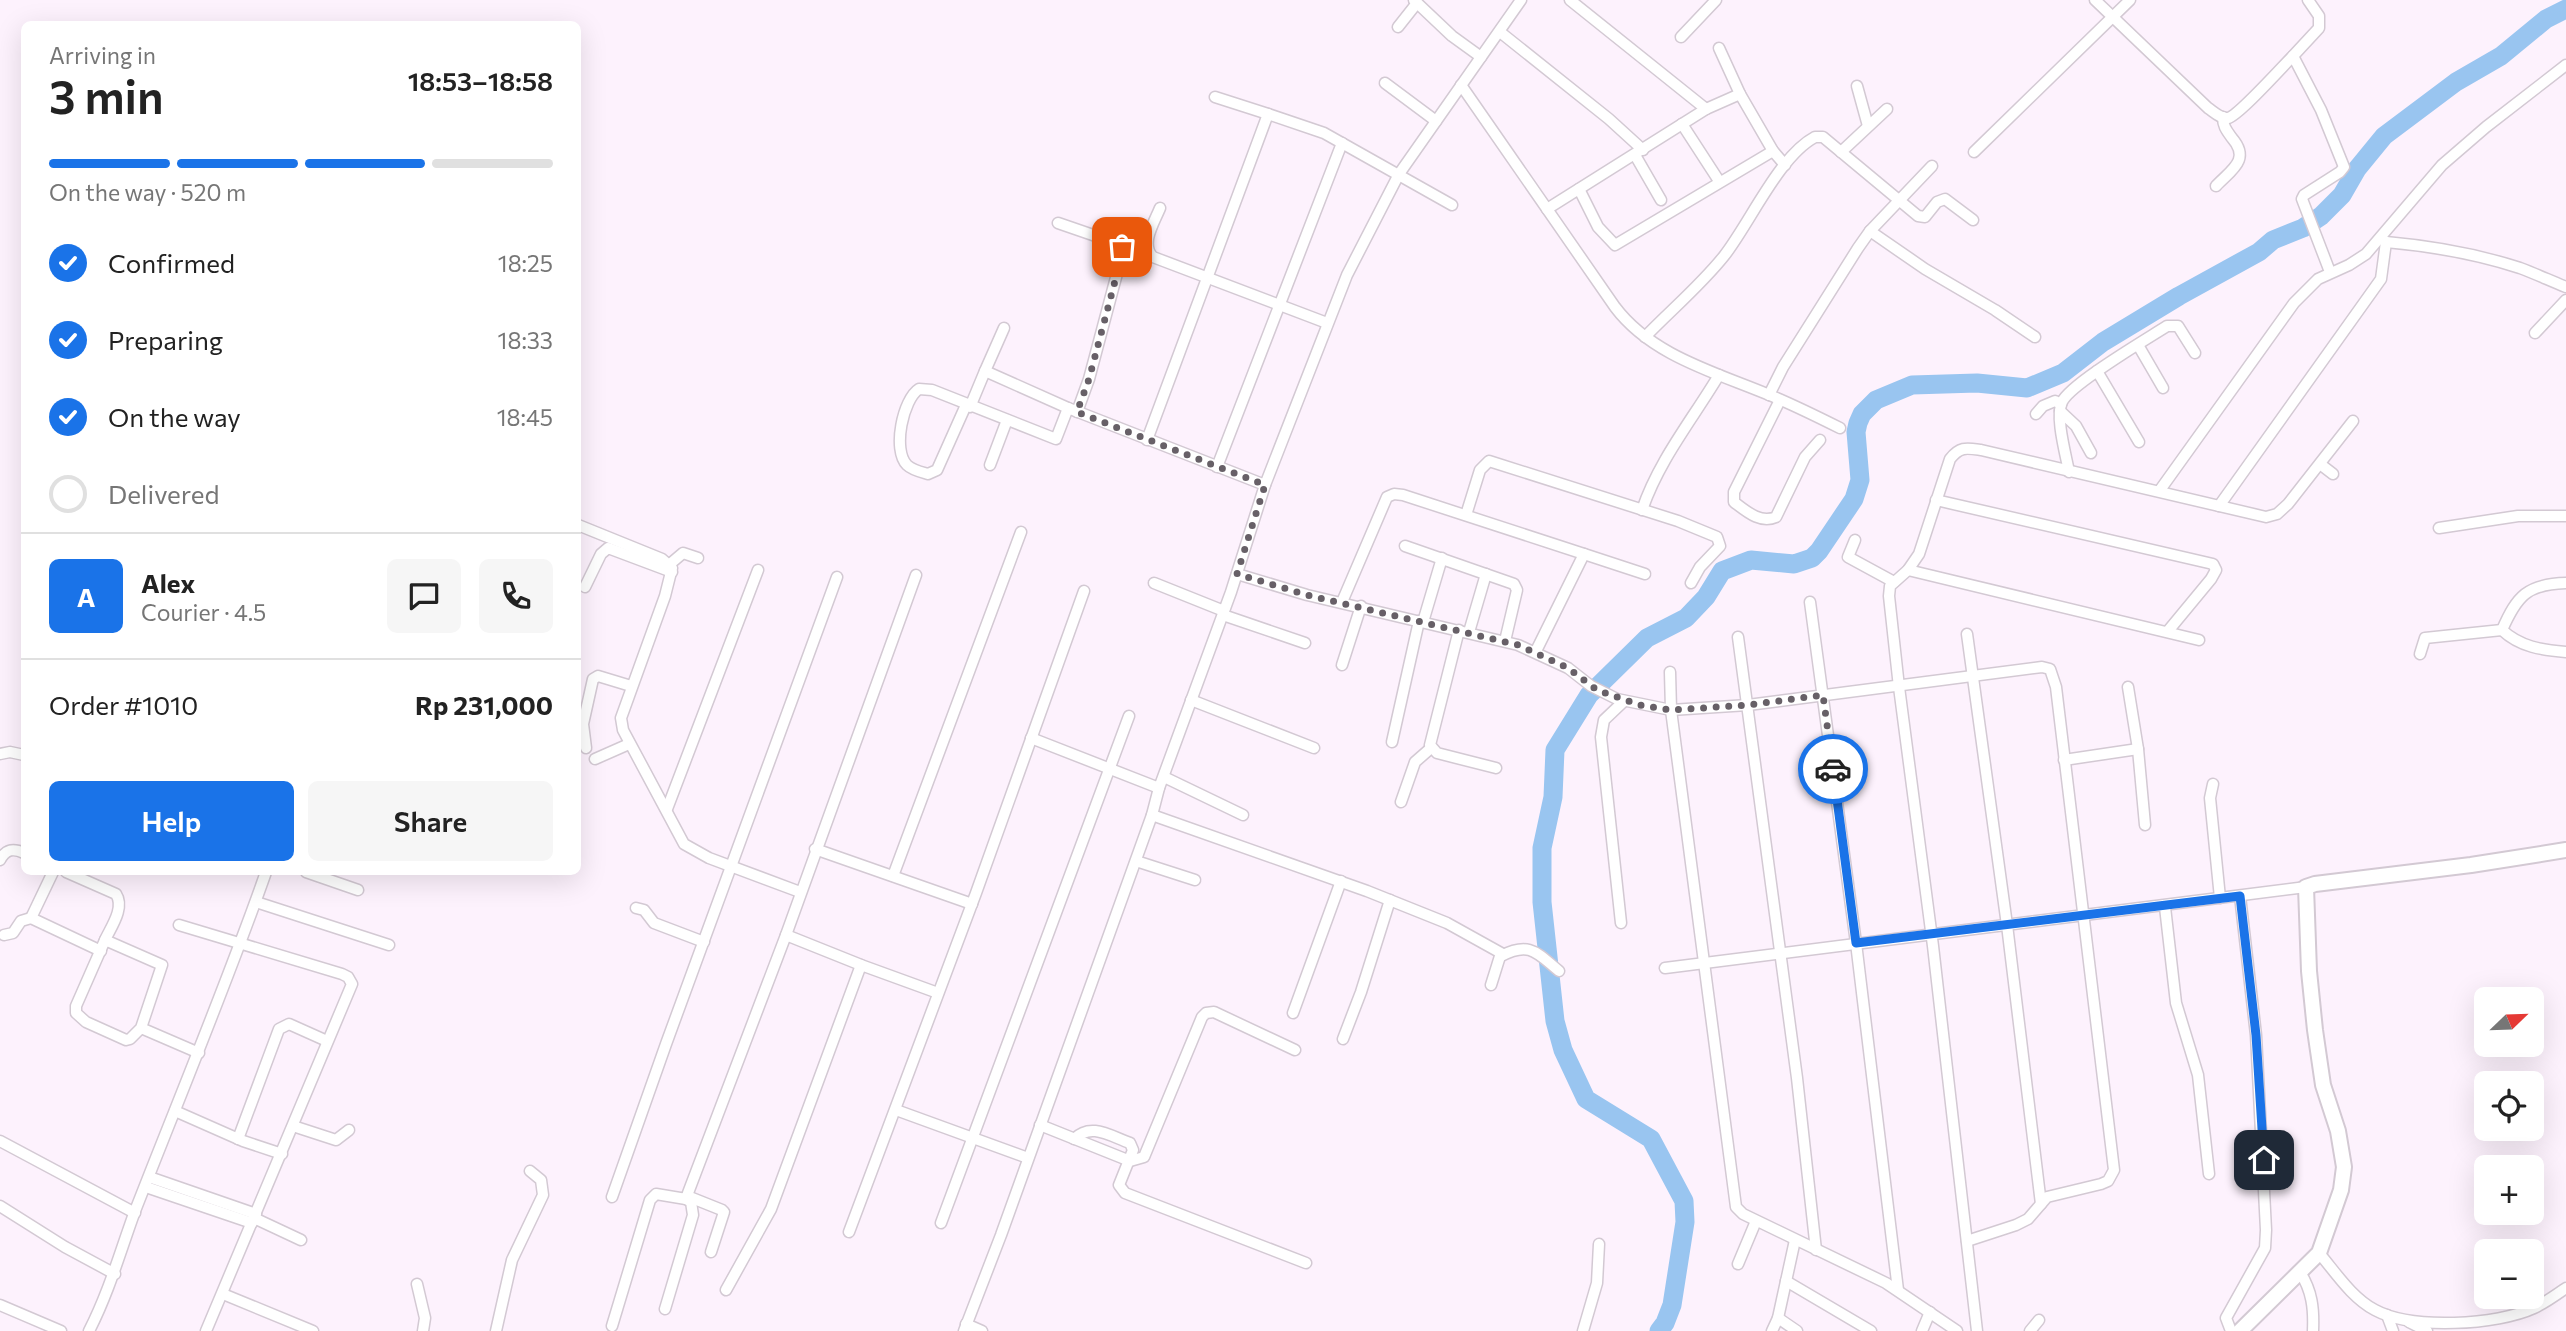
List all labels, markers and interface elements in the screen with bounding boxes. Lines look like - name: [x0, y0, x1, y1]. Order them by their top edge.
- text: Arriving in: [49, 41, 156, 69]
- text: 18:53–18:58: [408, 65, 553, 96]
- text: 3 min: [49, 67, 164, 123]
- text: On the way · 520 m: [49, 178, 246, 206]
- pin: [1092, 217, 1152, 277]
- icon: bag: [1103, 228, 1141, 266]
- icon: check: [49, 244, 87, 282]
- text: Confirmed: [108, 247, 235, 278]
- text: 18:25: [498, 249, 553, 277]
- icon: check: [49, 321, 87, 359]
- text: Preparing: [108, 324, 223, 355]
- text: 18:33: [498, 326, 553, 354]
- icon: check: [49, 398, 87, 436]
- text: On the way: [108, 401, 241, 432]
- text: 18:45: [497, 403, 553, 431]
- text: Delivered: [108, 478, 219, 509]
- button: chat: [387, 559, 461, 633]
- button: phone: [479, 559, 553, 633]
- text: Alex: [141, 567, 195, 598]
- text: A: [77, 581, 95, 612]
- text: Courier · 4.5: [141, 598, 266, 626]
- text: Order #1010: [49, 689, 198, 720]
- text: Rp 231,000: [415, 689, 553, 720]
- courier: [1798, 734, 1868, 804]
- icon: car: [1814, 750, 1852, 788]
- button: Help: [49, 781, 294, 861]
- button: Share: [308, 781, 553, 861]
- north arrow: [2474, 987, 2544, 1057]
- map controls: [2474, 987, 2544, 1309]
- button: locate: [2474, 1071, 2544, 1141]
- pin: [2234, 1130, 2294, 1190]
- icon: home: [2245, 1141, 2283, 1179]
- button: +: [2474, 1155, 2544, 1225]
- button: −: [2474, 1239, 2544, 1309]

